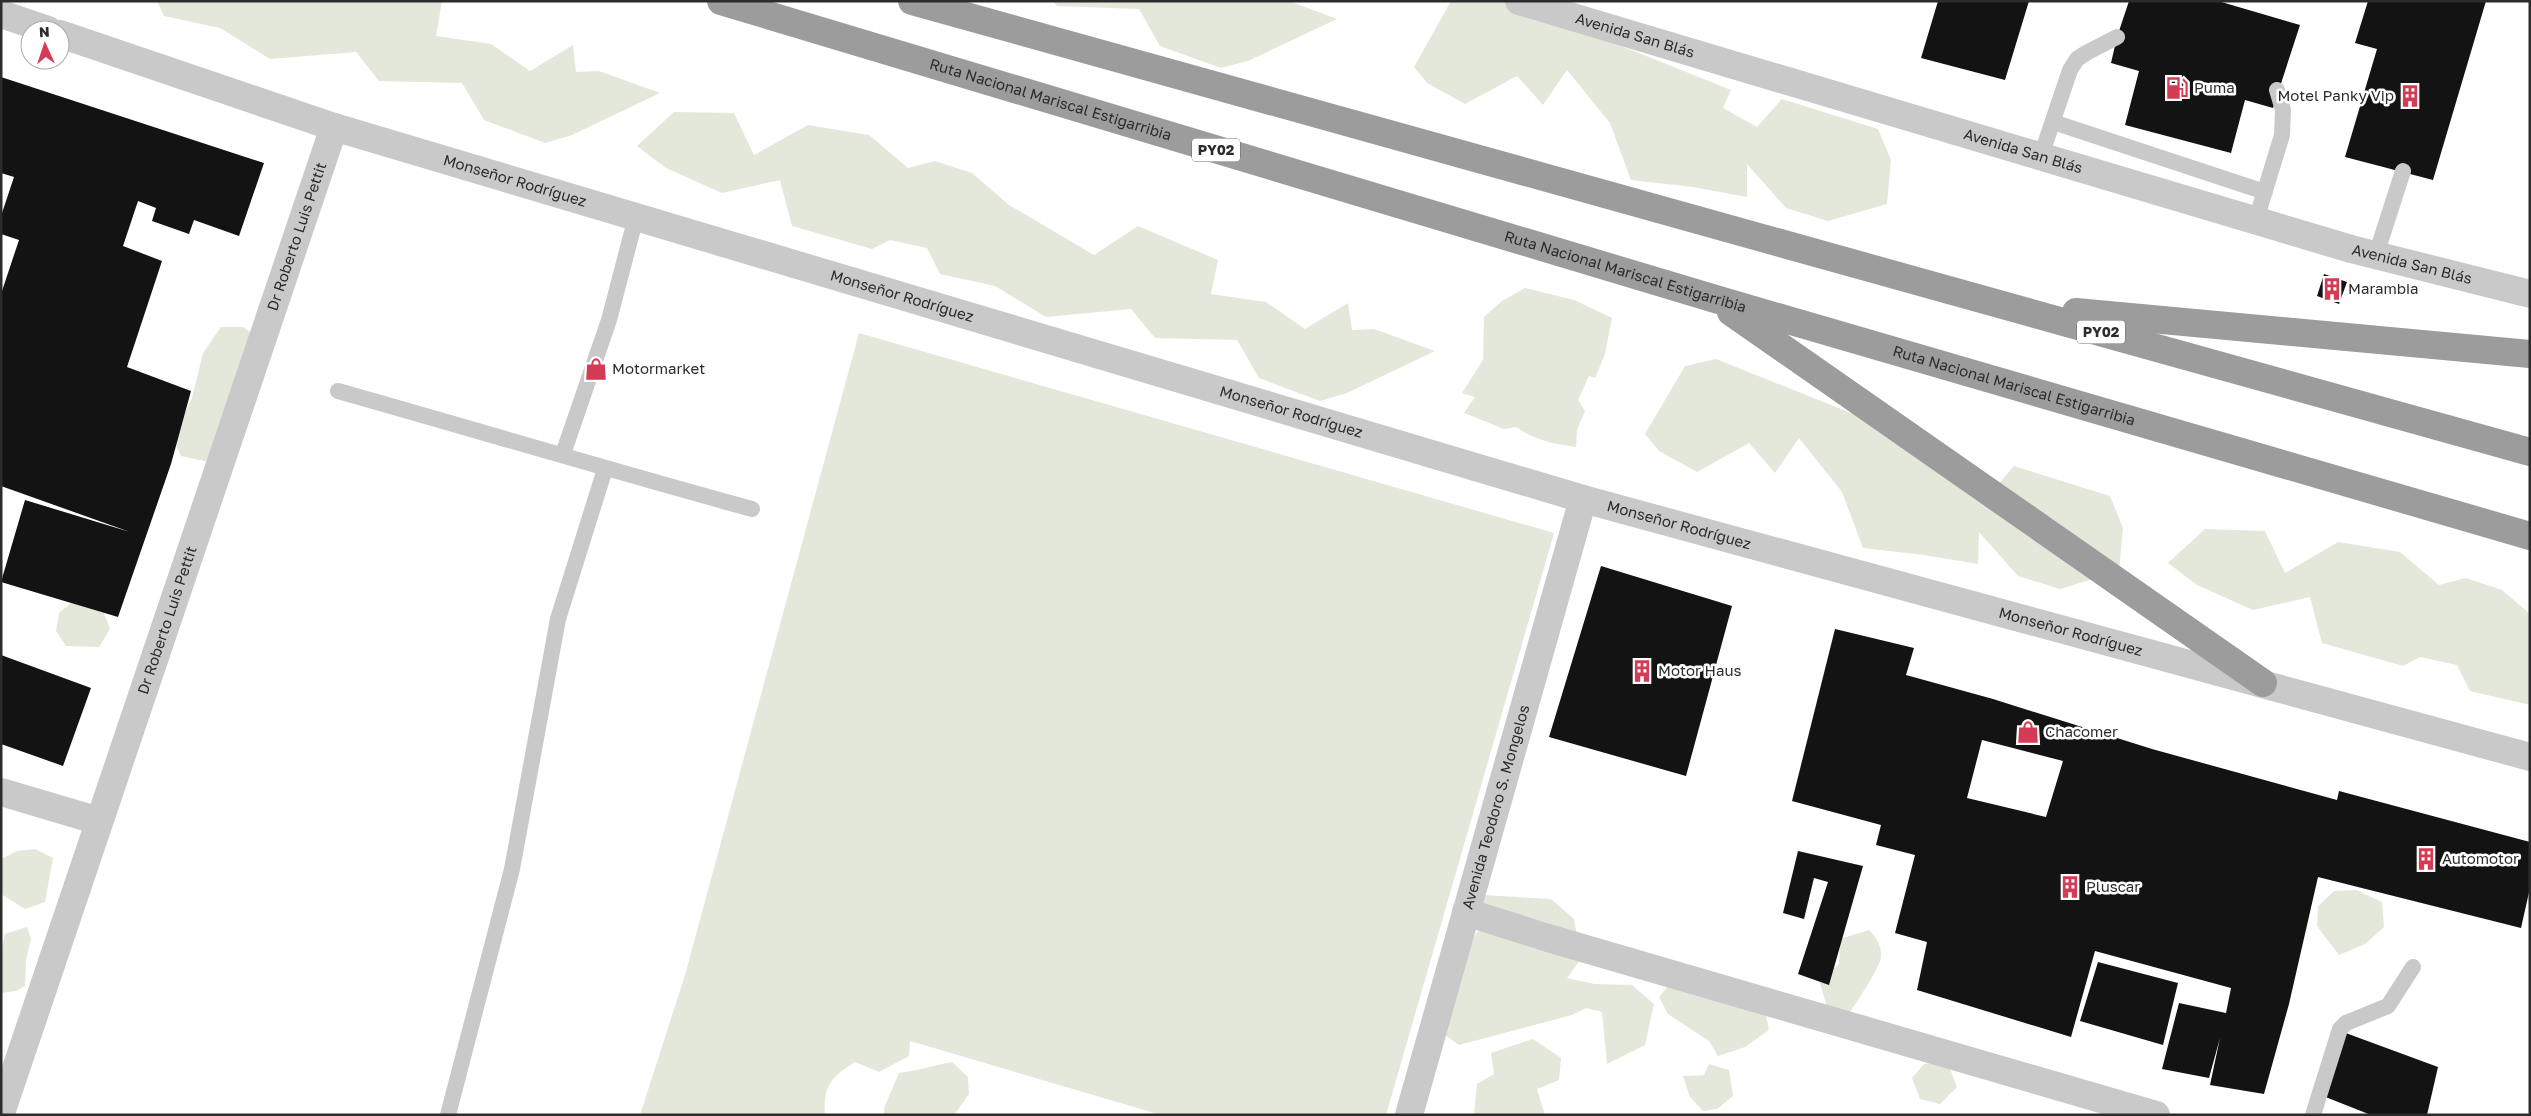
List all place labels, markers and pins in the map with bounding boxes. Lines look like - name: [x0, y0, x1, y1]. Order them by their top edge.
- fuel station icon: Puma: [2164, 75, 2190, 101]
- place label: Puma: [2194, 78, 2235, 96]
- building icon: Motel Panky Vip: [2397, 83, 2423, 109]
- place label: Motel Panky Vip: [2277, 86, 2394, 104]
- building icon: Marambia: [2319, 276, 2345, 302]
- place label: Marambia: [2348, 279, 2419, 297]
- shop icon: Motormarket: [583, 356, 609, 382]
- place label: Motormarket: [612, 359, 705, 377]
- building icon: Motor Haus: [1629, 658, 1655, 684]
- place label: Motor Haus: [1658, 661, 1741, 679]
- shop icon: Chacomer: [2015, 719, 2041, 745]
- place label: Chacomer: [2045, 722, 2118, 740]
- building icon: Automotor: [2413, 846, 2439, 872]
- place label: Automotor: [2442, 849, 2519, 867]
- building icon: Pluscar: [2057, 874, 2083, 900]
- place label: Pluscar: [2086, 877, 2140, 895]

